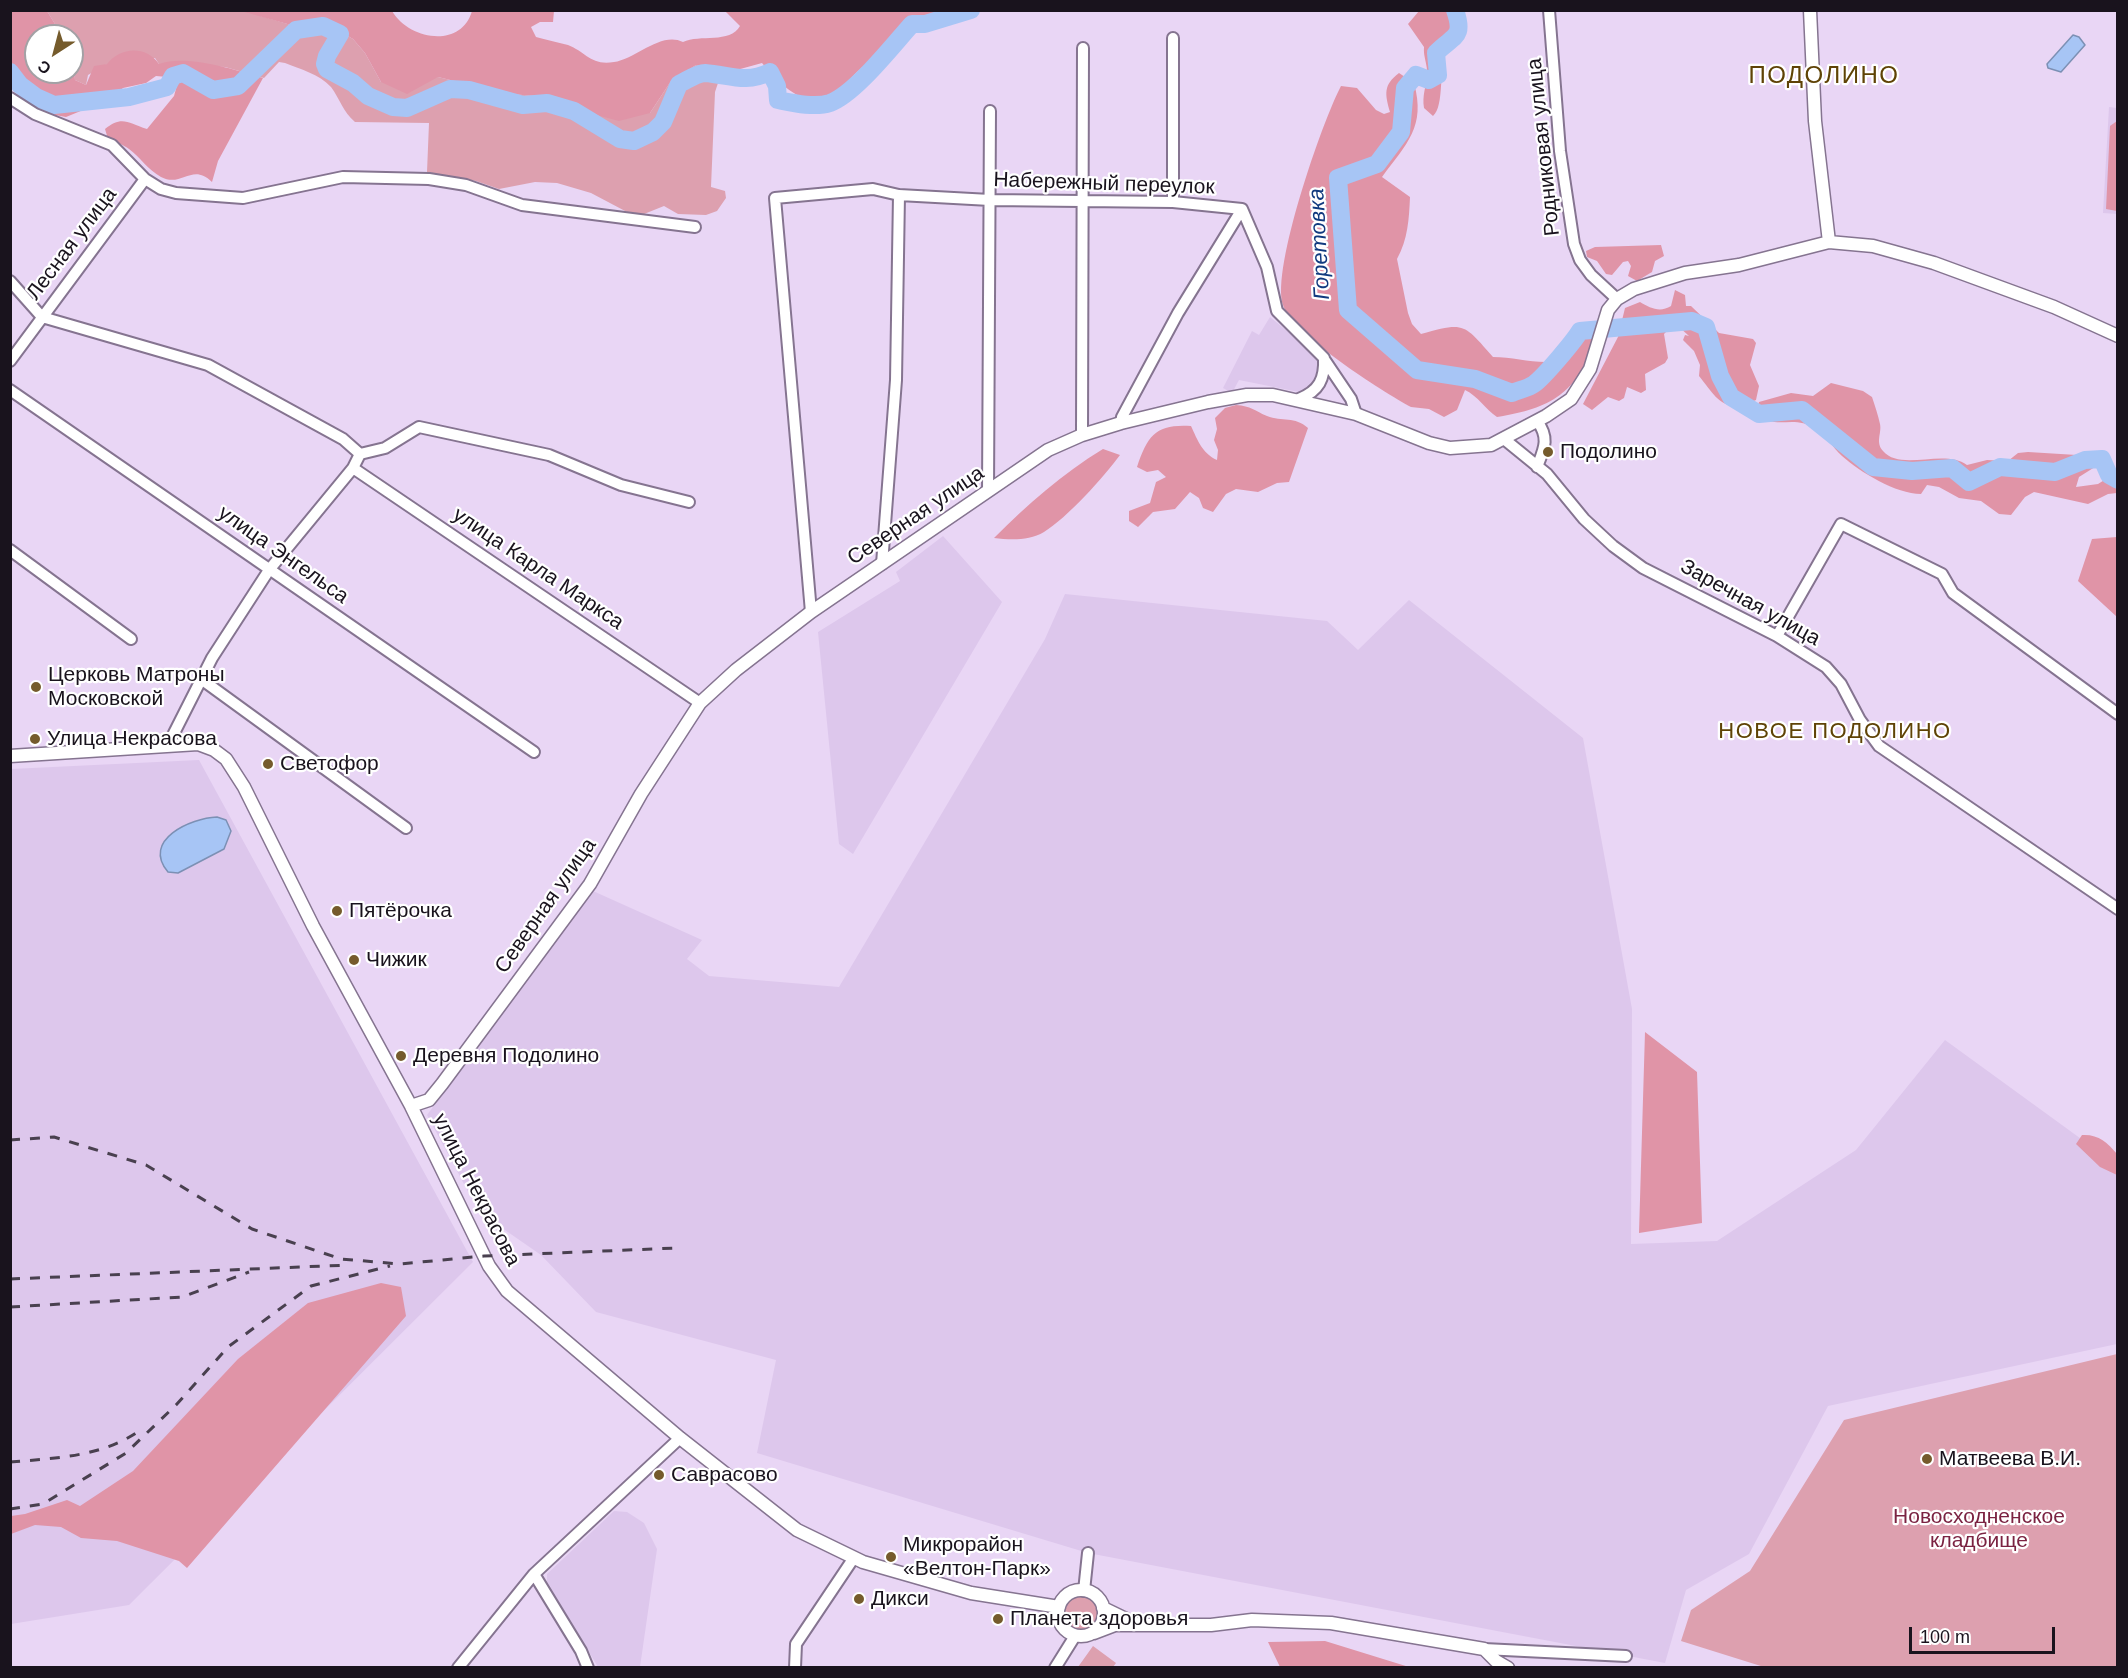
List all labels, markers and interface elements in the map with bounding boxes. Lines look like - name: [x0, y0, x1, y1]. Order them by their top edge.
- north arrow: [24, 24, 84, 84]
- text: С: [35, 57, 54, 78]
- street label: Родниковая улица: [1522, 57, 1566, 237]
- district label: ПОДОЛИНО: [1748, 62, 1900, 90]
- street label: Набережный переулок: [993, 168, 1215, 200]
- street label: Лесная улица: [22, 183, 122, 305]
- water label: Горетовка: [1304, 188, 1336, 300]
- place label: Подолино: [1560, 439, 1657, 465]
- marker: Подолино: [1541, 445, 1555, 459]
- street label: Северная улица: [843, 461, 989, 571]
- street label: улица Энгельса: [213, 501, 353, 609]
- street label: улица Карла Маркса: [448, 502, 628, 636]
- street label: Заречная улица: [1676, 554, 1824, 652]
- place label: Церковь Матроны Московской: [48, 662, 225, 712]
- marker: Церковь Матроны Московской: [29, 680, 43, 694]
- district label: НОВОЕ ПОДОЛИНО: [1718, 719, 1952, 745]
- place label: Улица Некрасова: [47, 726, 217, 752]
- marker: Улица Некрасова: [28, 732, 42, 746]
- place label: Светофор: [280, 751, 379, 777]
- marker: Светофор: [261, 757, 275, 771]
- street label: Северная улица: [490, 834, 602, 978]
- place label: Пятёрочка: [349, 898, 452, 924]
- marker: Пятёрочка: [330, 904, 344, 918]
- place label: Чижик: [366, 947, 427, 973]
- marker: Чижик: [347, 953, 361, 967]
- place label: Деревня Подолино: [413, 1043, 599, 1069]
- marker: Деревня Подолино: [394, 1049, 408, 1063]
- street label: улица Некрасова: [427, 1109, 525, 1271]
- place label: Матвеева В.И.: [1939, 1446, 2081, 1472]
- marker: Матвеева В.И.: [1920, 1452, 1934, 1466]
- place label: Саврасово: [671, 1462, 778, 1488]
- marker: Саврасово: [652, 1468, 666, 1482]
- park label: Новосходненское кладбище: [1893, 1504, 2065, 1554]
- place label: Микрорайон «Велтон-Парк»: [903, 1532, 1051, 1582]
- marker: Микрорайон «Велтон-Парк»: [884, 1550, 898, 1564]
- place label: Дикси: [871, 1586, 929, 1612]
- marker: Дикси: [852, 1592, 866, 1606]
- place label: Планета здоровья: [1010, 1606, 1188, 1632]
- marker: Планета здоровья: [991, 1612, 1005, 1626]
- scale bar: [1912, 1615, 2058, 1653]
- text: 100 m: [1920, 1627, 1970, 1647]

